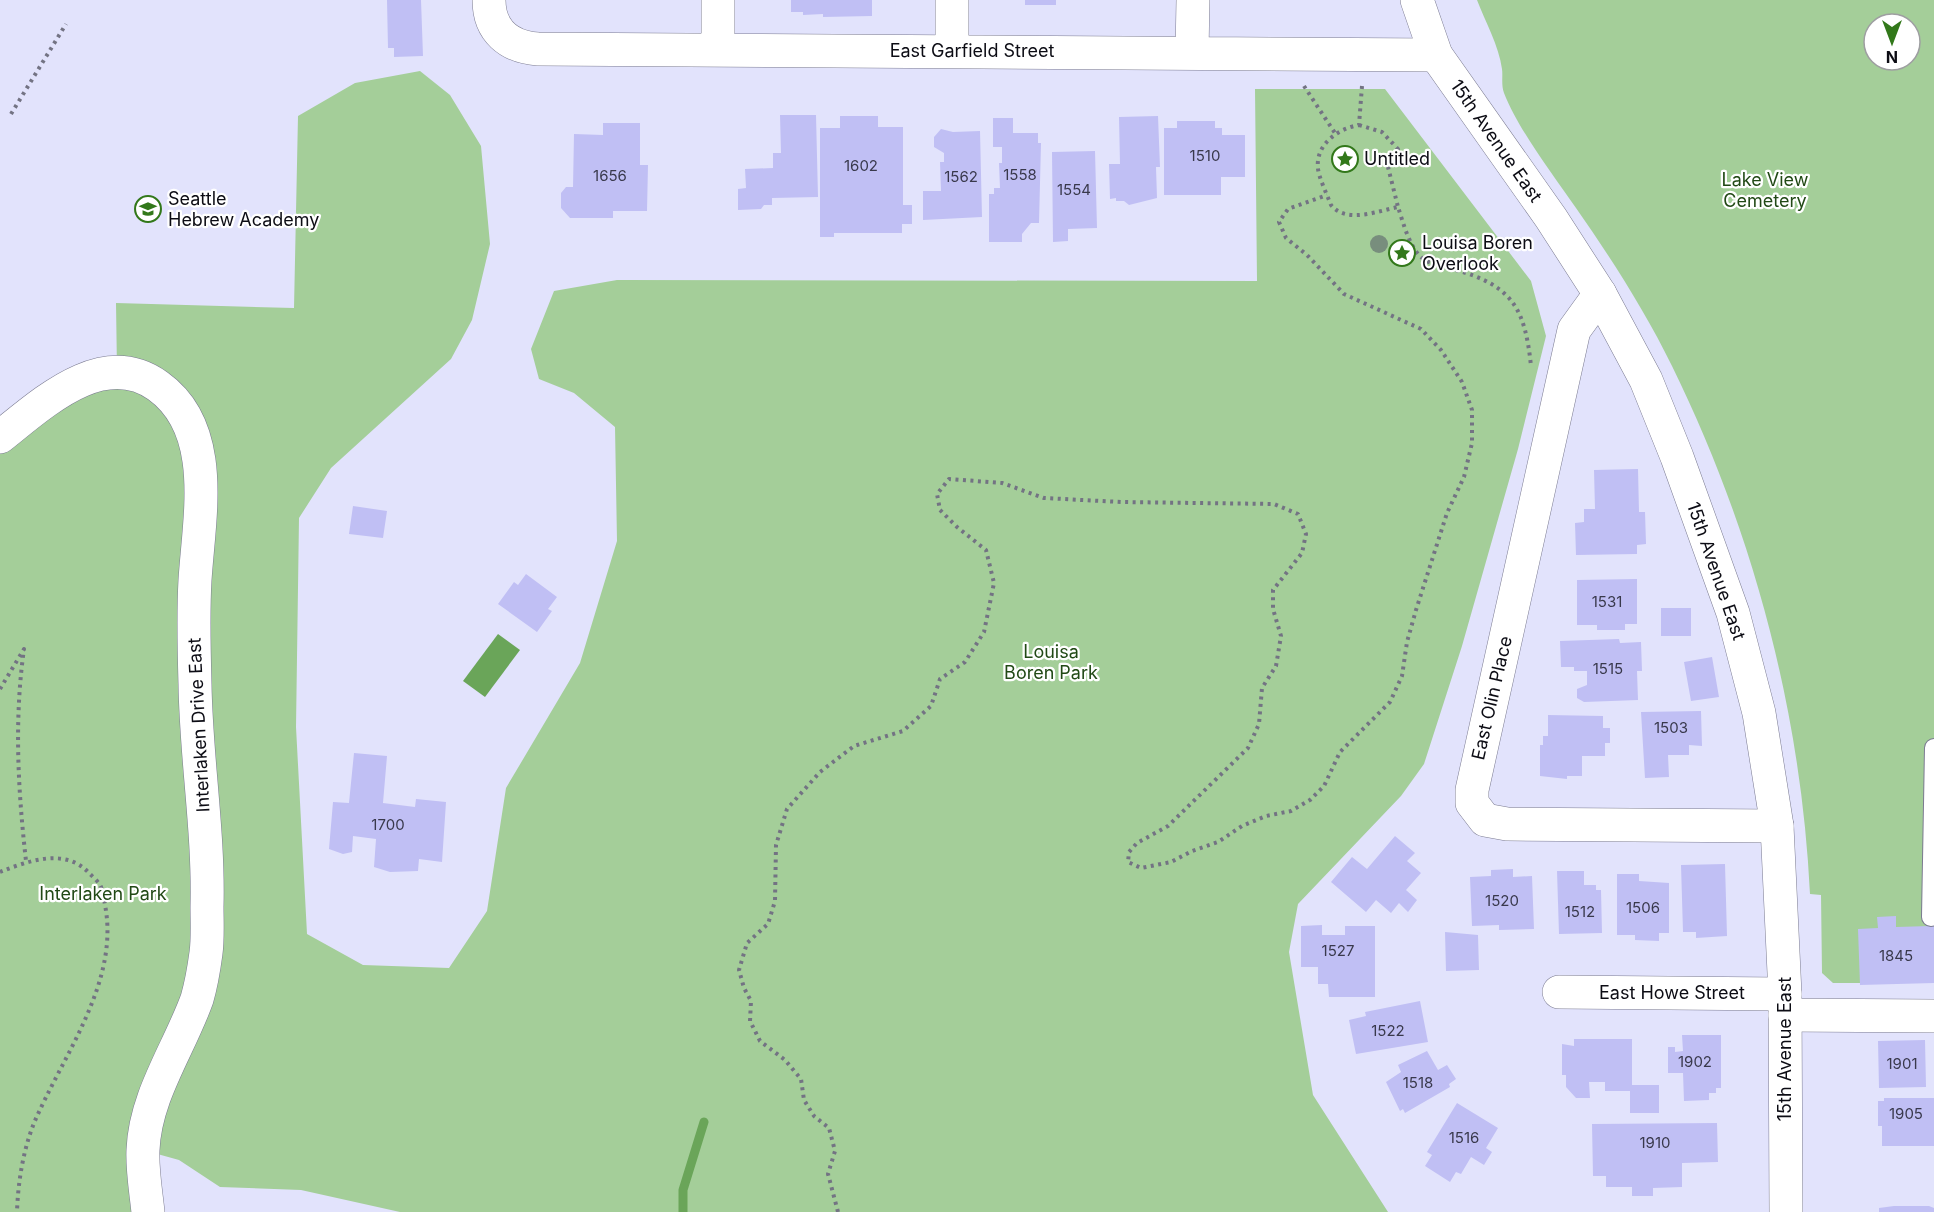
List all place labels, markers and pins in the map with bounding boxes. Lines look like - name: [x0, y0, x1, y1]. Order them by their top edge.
- place icon: Untitled: [1330, 144, 1360, 174]
- place label: Untitled: [1364, 148, 1430, 169]
- place label: Seattle Hebrew Academy: [168, 188, 319, 230]
- school or university icon: Seattle Hebrew Academy: [133, 194, 163, 224]
- place label: Louisa Boren Overlook: [1422, 232, 1533, 274]
- place icon: Louisa Boren Overlook: [1387, 238, 1417, 268]

